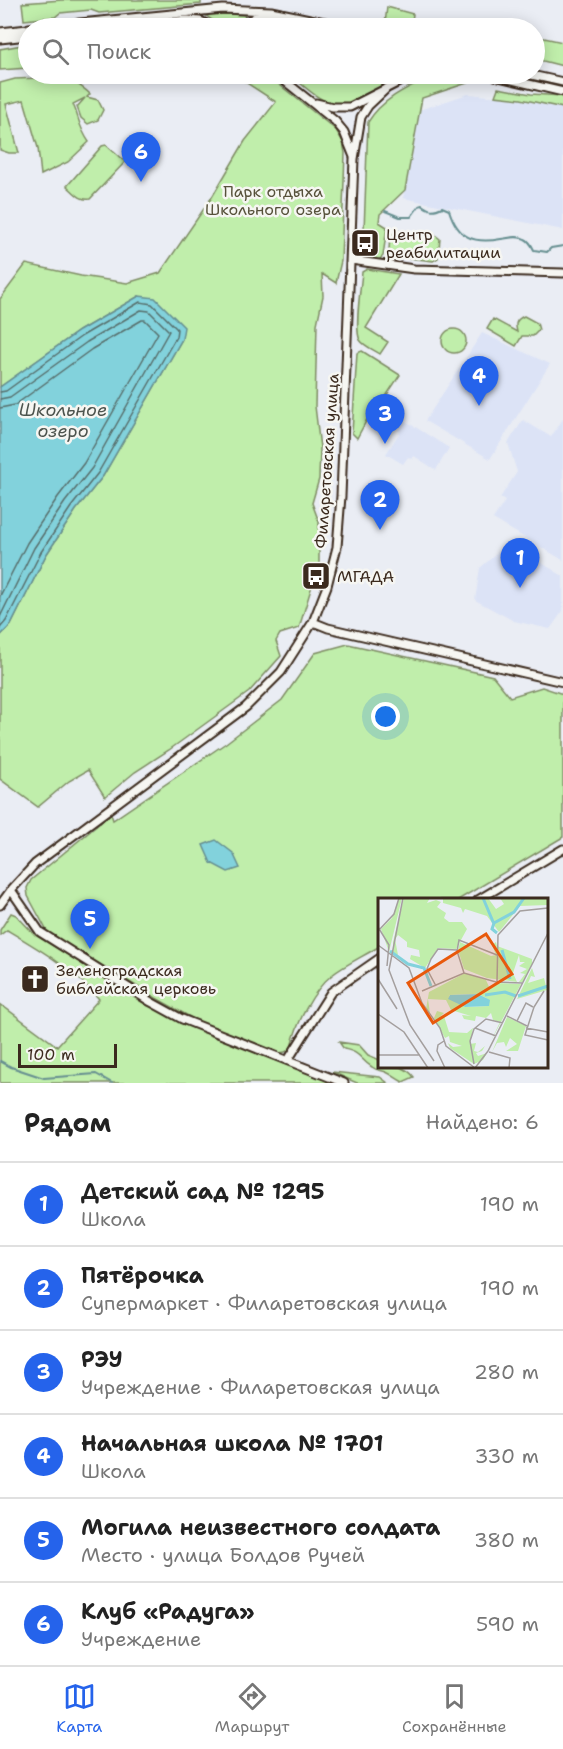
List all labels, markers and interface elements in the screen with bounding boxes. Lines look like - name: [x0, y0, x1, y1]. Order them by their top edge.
- search box: [18, 18, 545, 84]
- icon: search: [39, 35, 72, 68]
- text: Поиск: [87, 37, 151, 66]
- pin: 6: [122, 132, 160, 182]
- park label: Парк отдыха Школьного озера: [205, 181, 341, 220]
- place label: Центр реабилитации: [386, 224, 501, 263]
- bus stop icon: Центр реабилитации: [349, 227, 381, 259]
- pin: 4: [460, 356, 498, 406]
- street label: Филаретовская улица: [310, 373, 344, 549]
- pin: 3: [366, 394, 404, 444]
- water label: Школьное озеро: [19, 398, 107, 443]
- pin: 2: [360, 480, 400, 530]
- pin: 1: [500, 538, 540, 588]
- bus stop icon: МГАДА: [300, 560, 332, 592]
- place label: МГАДА: [337, 566, 394, 587]
- your location: [371, 702, 400, 731]
- inset map: [378, 898, 548, 1068]
- pin: 5: [70, 900, 110, 949]
- place label: Зеленоградская библейская церковь: [56, 960, 216, 999]
- church icon: Зеленоградская библейская церковь: [19, 963, 51, 995]
- scale bar: [18, 1041, 117, 1068]
- text: 100 m: [27, 1044, 75, 1065]
- text: Рядом: [24, 1105, 111, 1140]
- text: Найдено: 6: [426, 1109, 539, 1135]
- text: Детский сад № 1295: [81, 1177, 325, 1206]
- text: 1: [39, 1191, 48, 1217]
- text: 190 m: [480, 1191, 539, 1217]
- text: Школа: [81, 1206, 146, 1232]
- text: Пятёрочка: [81, 1261, 204, 1290]
- text: 2: [37, 1275, 51, 1301]
- text: 190 m: [480, 1275, 539, 1301]
- text: Супермаркет · Филаретовская улица: [81, 1290, 447, 1316]
- text: РЭУ: [81, 1345, 123, 1374]
- text: 3: [37, 1359, 51, 1385]
- text: 280 m: [474, 1359, 539, 1385]
- text: Учреждение · Филаретовская улица: [81, 1374, 440, 1400]
- text: Начальная школа № 1701: [81, 1429, 383, 1458]
- text: 4: [37, 1443, 51, 1469]
- text: 330 m: [475, 1443, 539, 1469]
- text: Школа: [81, 1458, 146, 1484]
- text: Могила неизвестного солдата: [81, 1513, 440, 1542]
- text: 5: [37, 1527, 50, 1553]
- text: 380 m: [474, 1527, 539, 1553]
- text: Место · улица Болдов Ручей: [81, 1542, 365, 1568]
- text: Клуб «Радуга»: [81, 1597, 254, 1626]
- text: 6: [37, 1611, 51, 1637]
- text: 590 m: [476, 1611, 539, 1637]
- text: Учреждение: [81, 1626, 201, 1652]
- tab: Карта: [56, 1680, 102, 1737]
- tab: Маршрут: [215, 1680, 289, 1737]
- tab: Сохранённые: [402, 1680, 507, 1737]

